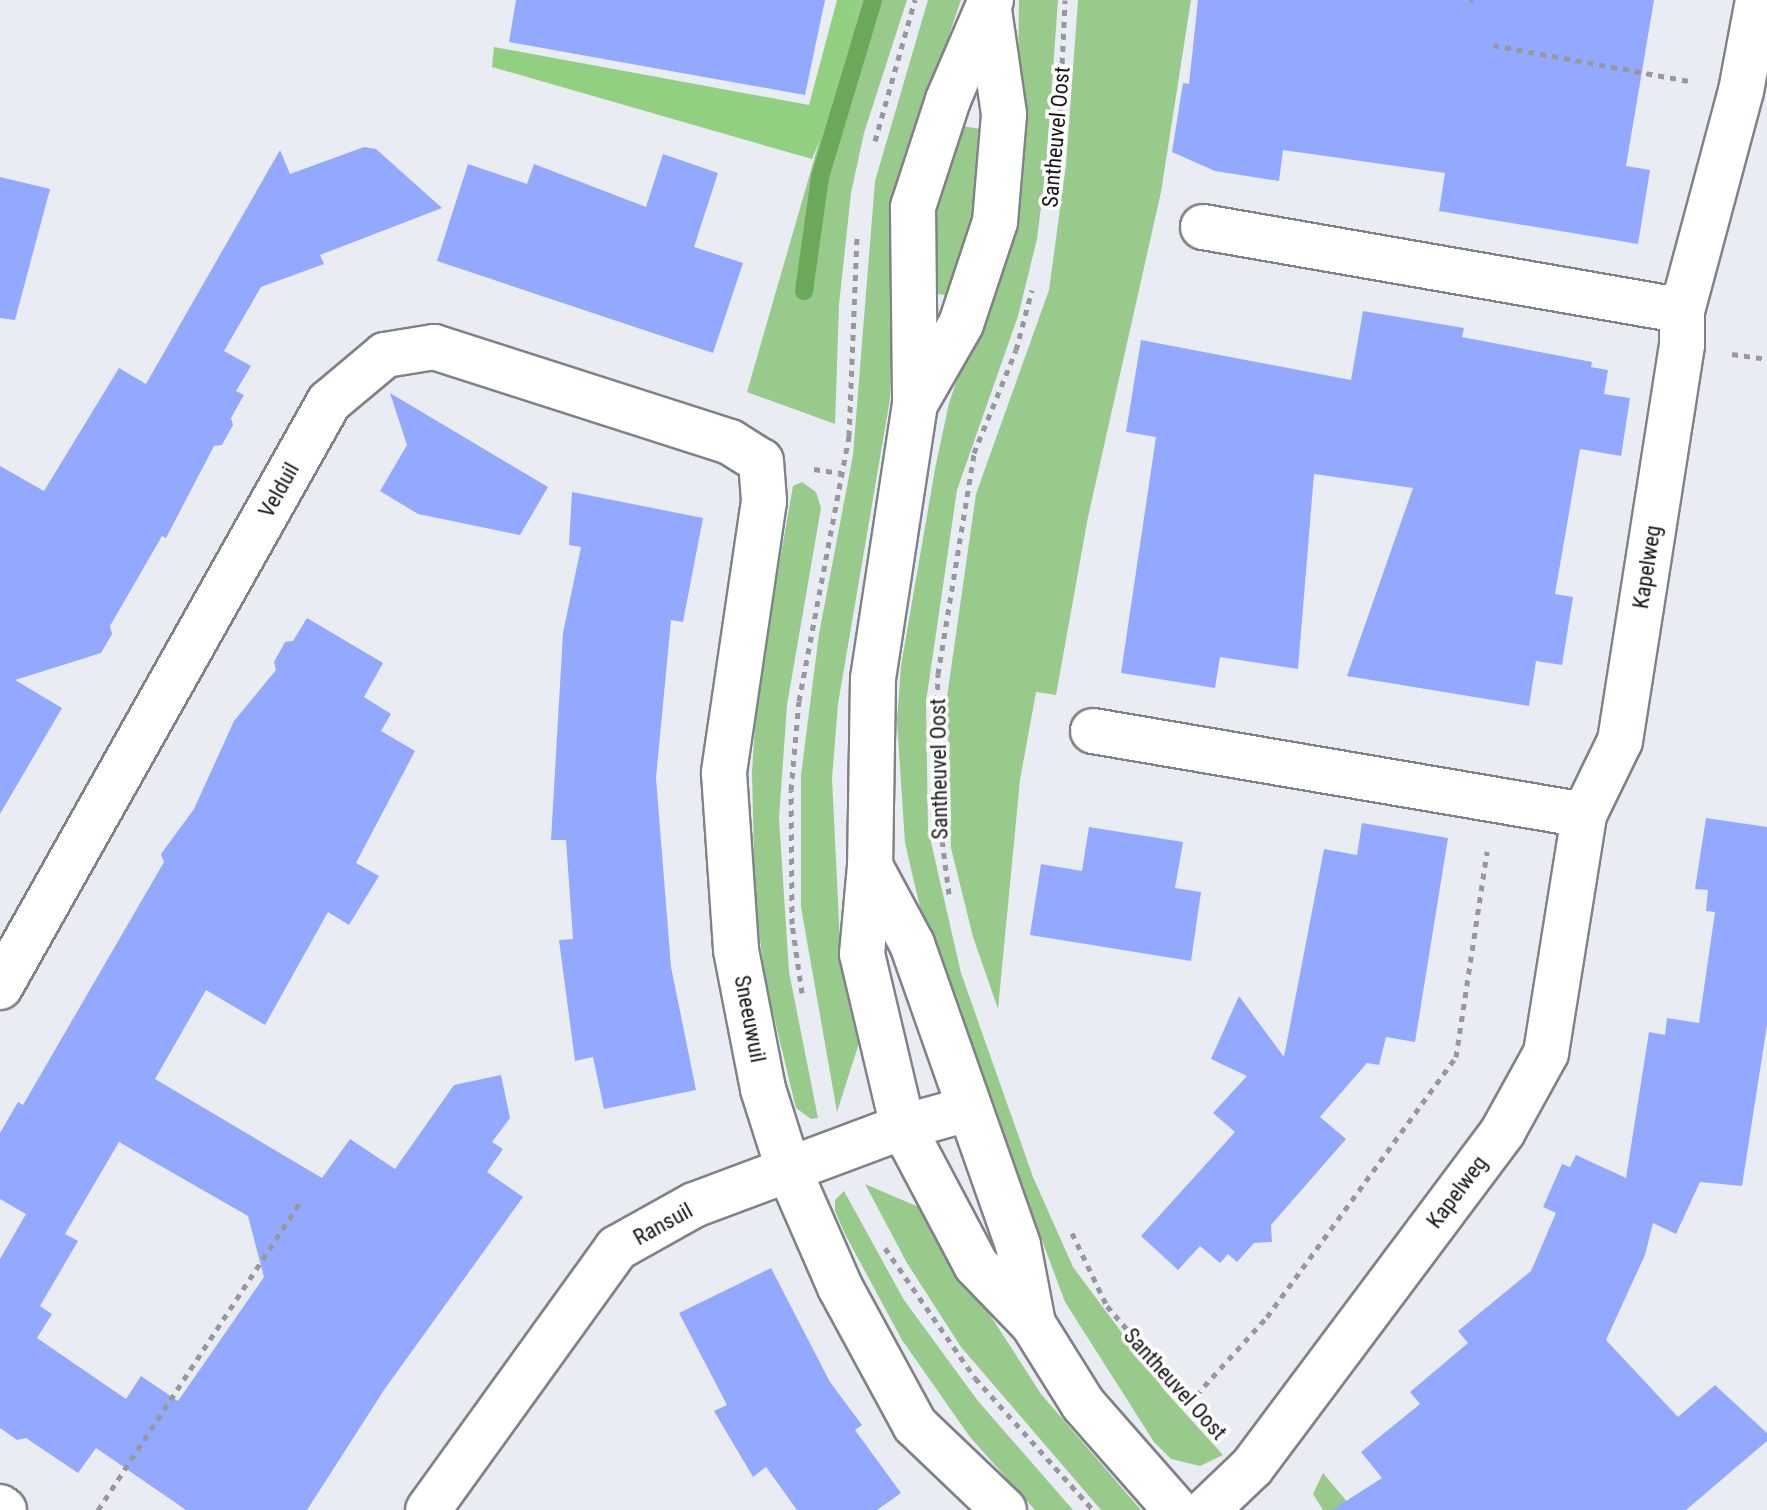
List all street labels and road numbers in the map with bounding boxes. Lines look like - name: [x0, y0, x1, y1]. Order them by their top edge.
- street label: Santheuvel Oost: [1037, 66, 1075, 208]
- street label: Velduil: [253, 458, 305, 522]
- street label: Kapelweg: [1627, 523, 1667, 611]
- street label: Santheuvel Oost: [925, 698, 953, 840]
- street label: Sneeuwuil: [729, 973, 771, 1065]
- street label: Kapelweg: [1421, 1150, 1493, 1234]
- street label: Ransuil: [629, 1197, 697, 1251]
- street label: Santheuvel Oost: [1118, 1323, 1232, 1445]

